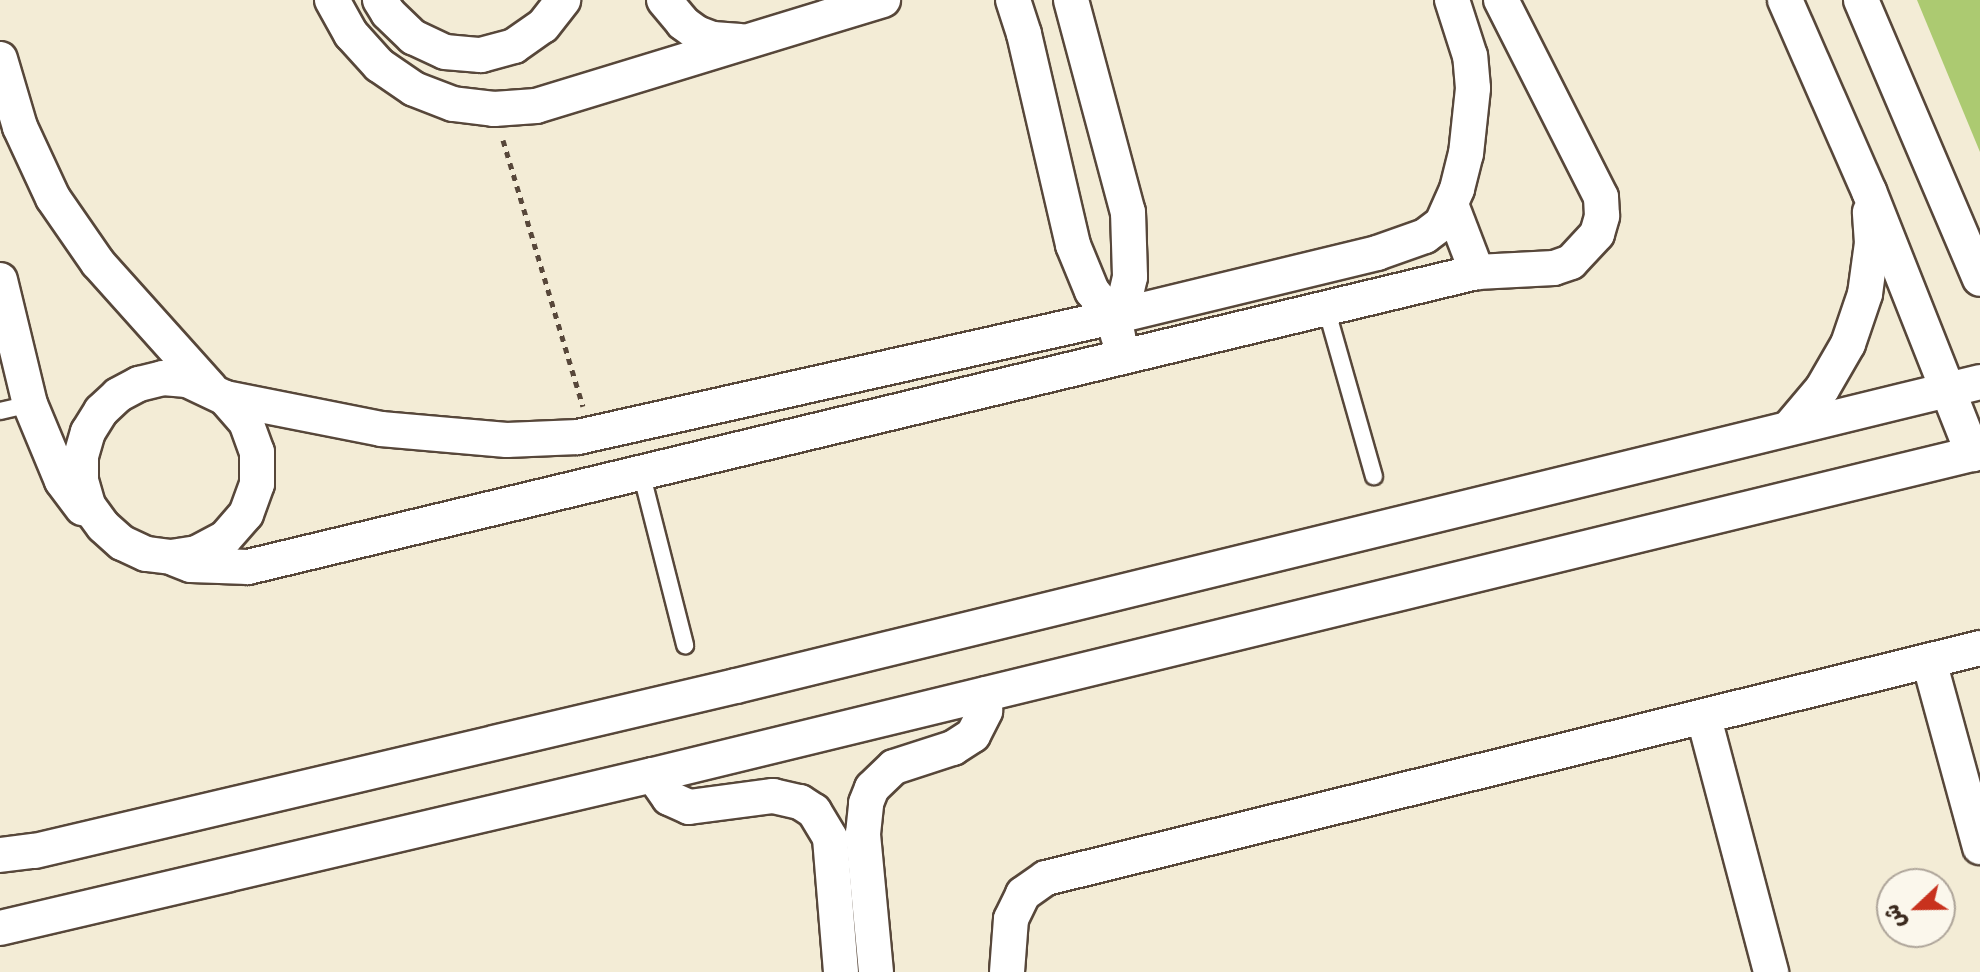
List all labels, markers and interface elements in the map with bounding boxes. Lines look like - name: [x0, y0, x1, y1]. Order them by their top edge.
- north arrow: [1876, 868, 1956, 948]
- text: ش: [1878, 900, 1913, 933]

